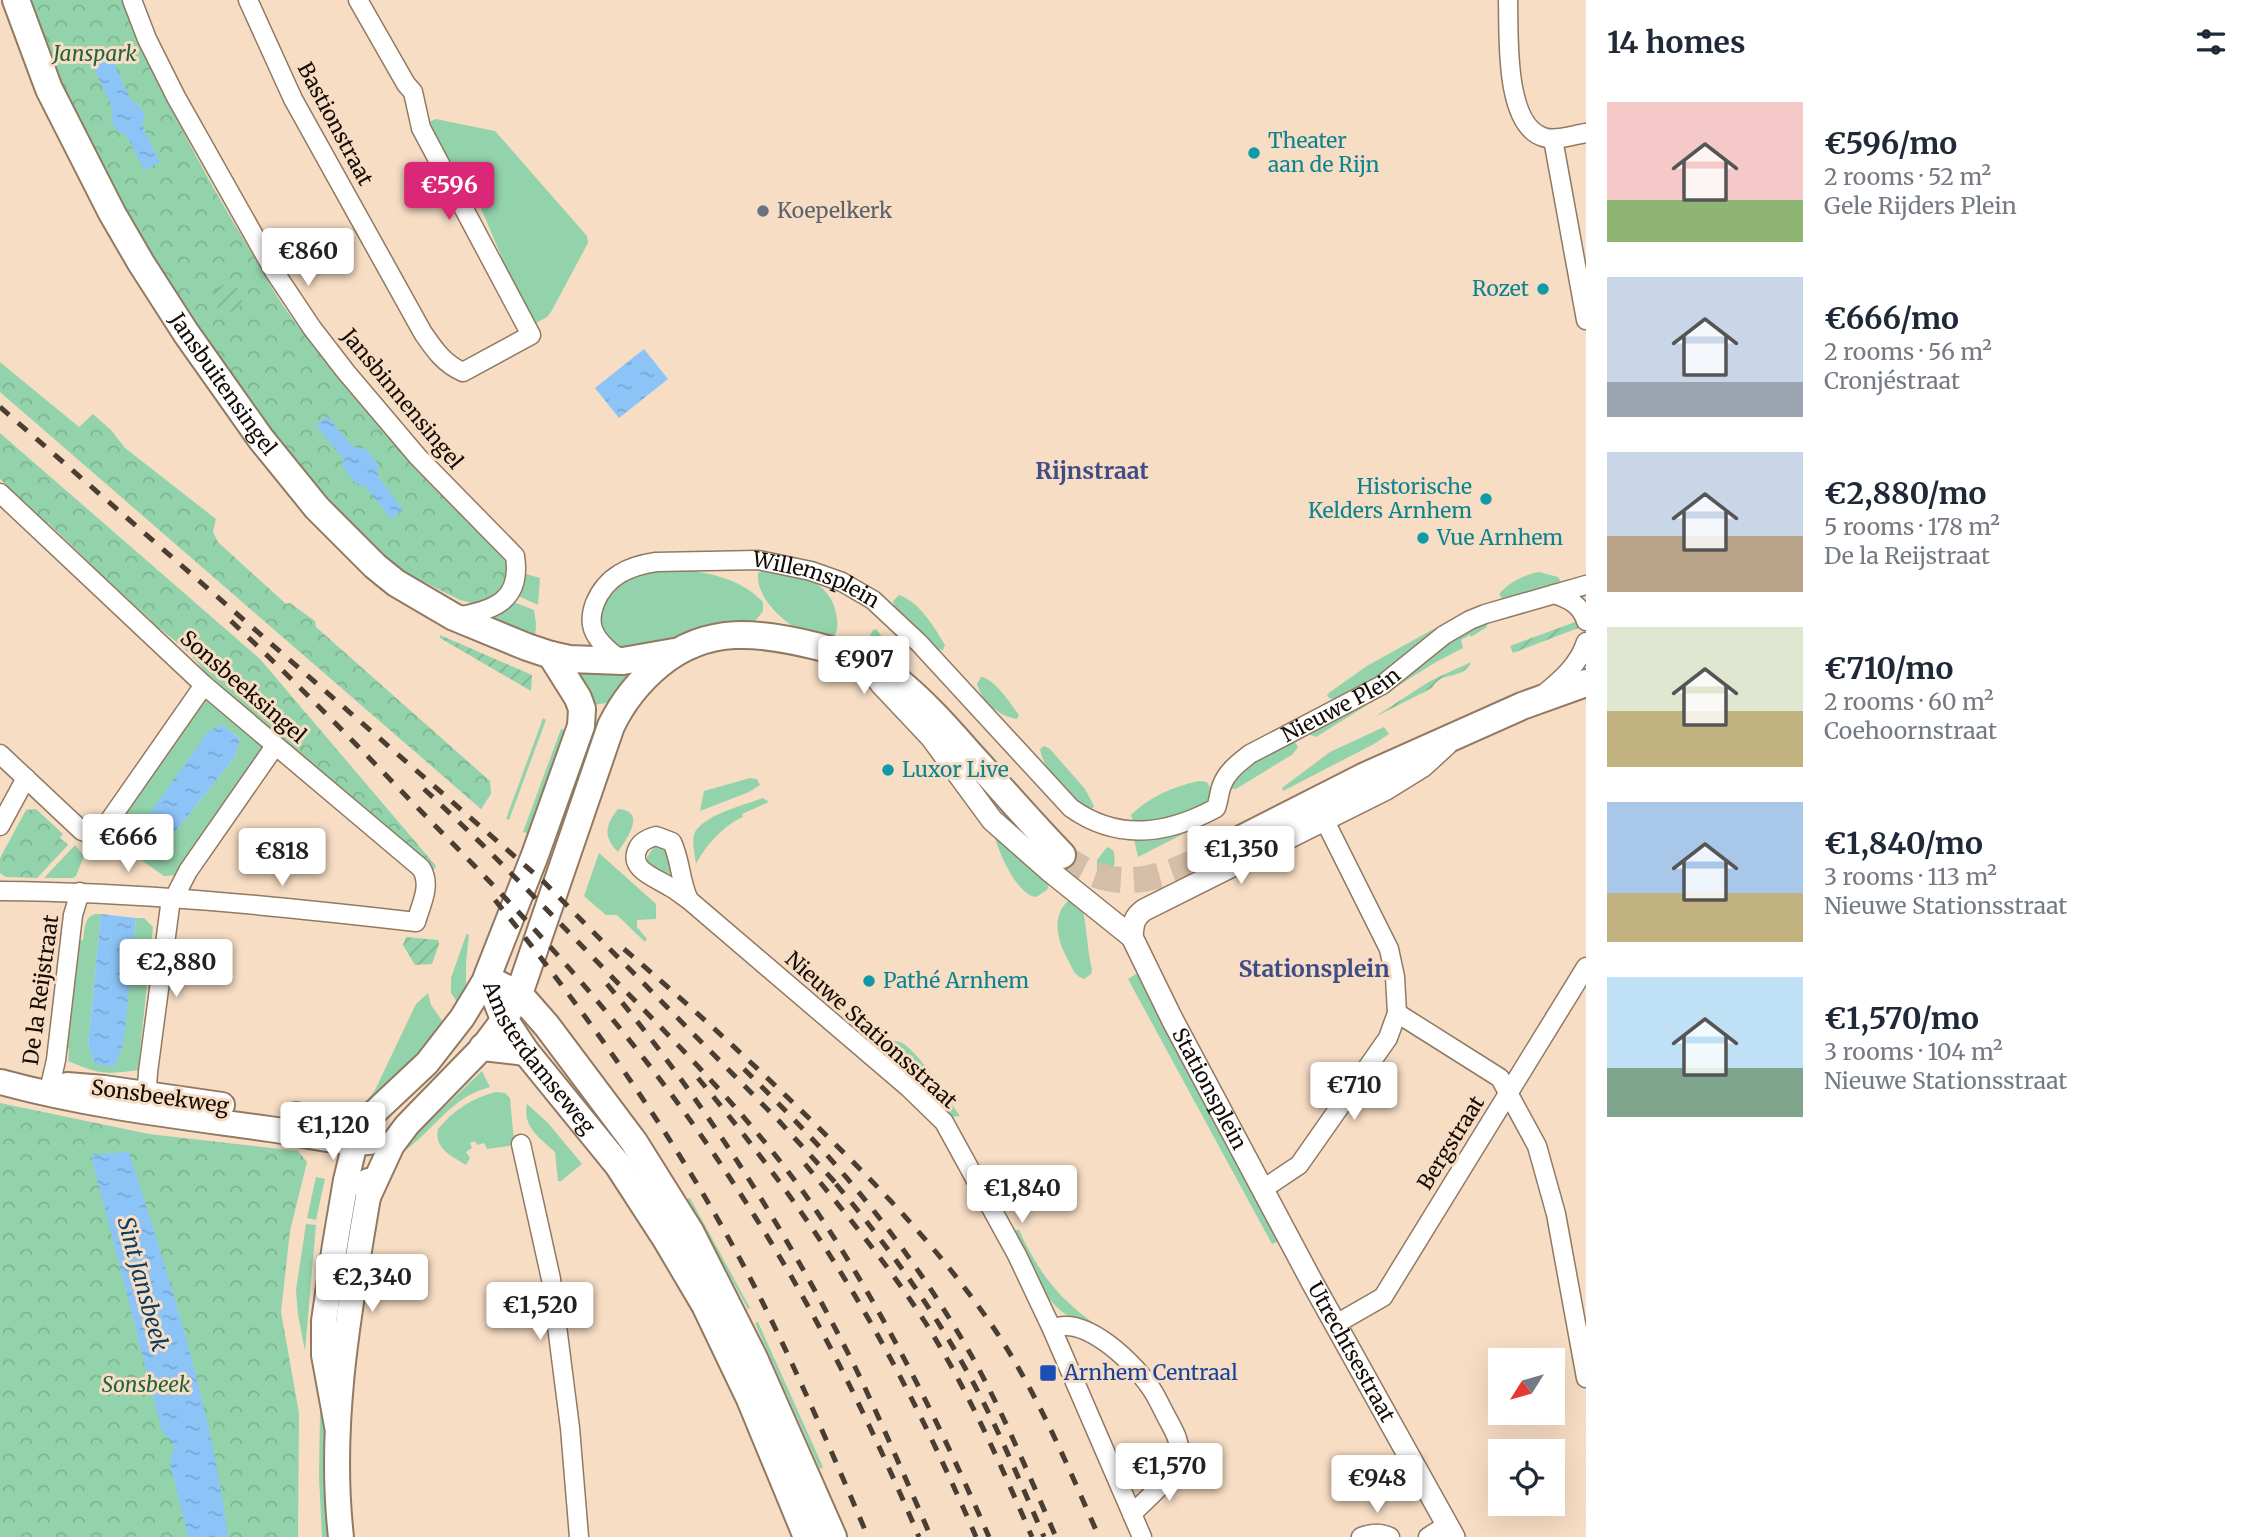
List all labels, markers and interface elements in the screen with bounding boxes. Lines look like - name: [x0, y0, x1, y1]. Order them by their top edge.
- text: 14 homes: [1607, 23, 1745, 61]
- icon: filters: [2192, 23, 2230, 61]
- park label: Janspark: [51, 40, 137, 67]
- street label: Bastionstraat: [292, 57, 379, 190]
- text: €596/mo: [1824, 124, 1957, 162]
- place label: Theater aan de Rijn: [1268, 127, 1380, 178]
- icon: home: [1663, 130, 1747, 214]
- marker: Theater aan de Rijn: [1246, 145, 1262, 161]
- pin: €596: [408, 162, 490, 222]
- text: 2 rooms · 52 m²: [1824, 162, 1991, 191]
- text: €596: [420, 170, 478, 199]
- text: Gele Rijders Plein: [1824, 191, 2017, 220]
- place label: Koepelkerk: [777, 197, 893, 224]
- marker: Koepelkerk: [755, 203, 771, 219]
- pin: €860: [267, 229, 349, 288]
- text: €860: [278, 236, 338, 265]
- place label: Rozet: [1472, 275, 1529, 302]
- marker: Rozet: [1535, 281, 1551, 297]
- text: €666/mo: [1824, 299, 1959, 337]
- icon: home: [1663, 305, 1747, 389]
- street label: Jansbuitensingel: [163, 307, 283, 461]
- street label: Jansbinnensingel: [335, 322, 469, 475]
- text: 2 rooms · 56 m²: [1824, 337, 1992, 366]
- text: Cronjéstraat: [1824, 366, 1960, 395]
- district label: Rijnstraat: [1035, 456, 1149, 485]
- place label: Historische Kelders Arnhem: [1308, 473, 1472, 524]
- text: €2,880/mo: [1824, 474, 1987, 512]
- icon: home: [1663, 480, 1747, 564]
- marker: Historische Kelders Arnhem: [1478, 491, 1494, 507]
- text: 5 rooms · 178 m²: [1824, 512, 2000, 541]
- place label: Vue Arnhem: [1436, 524, 1563, 551]
- marker: Vue Arnhem: [1415, 530, 1431, 546]
- text: De la Reijstraat: [1824, 541, 1990, 570]
- street label: Willemsplein: [749, 545, 885, 614]
- street label: Sonsbeeksingel: [175, 625, 312, 749]
- pin: €907: [823, 636, 905, 696]
- text: €907: [834, 644, 894, 673]
- text: €710/mo: [1824, 649, 1953, 687]
- icon: home: [1663, 655, 1747, 739]
- street label: Nieuwe Plein: [1277, 661, 1406, 748]
- text: 2 rooms · 60 m²: [1824, 687, 1994, 716]
- text: Coehoornstraat: [1824, 716, 1997, 745]
- place label: Luxor Live: [902, 756, 1009, 783]
- marker: Luxor Live: [880, 762, 896, 778]
- pin: €666: [87, 814, 169, 874]
- text: €666: [98, 822, 158, 851]
- text: €1,840/mo: [1824, 824, 1983, 862]
- pin: €1,350: [1184, 826, 1298, 886]
- pin: €818: [241, 828, 323, 888]
- icon: home: [1663, 830, 1747, 914]
- text: €1,350: [1203, 834, 1279, 863]
- text: €818: [255, 836, 309, 865]
- text: 3 rooms · 113 m²: [1824, 862, 1997, 891]
- text: Nieuwe Stationsstraat: [1824, 891, 2067, 920]
- street label: De la Reijstraat: [17, 913, 64, 1067]
- pin: €2,880: [119, 940, 233, 999]
- street label: Nieuwe Stationsstraat: [780, 945, 963, 1114]
- text: €2,880: [136, 947, 216, 976]
- district label: Stationsplein: [1238, 954, 1390, 983]
- place label: Pathé Arnhem: [883, 967, 1029, 994]
- marker: Pathé Arnhem: [861, 973, 877, 989]
- street label: Amsterdamseweg: [477, 976, 602, 1140]
- text: €1,570/mo: [1824, 999, 1979, 1037]
- icon: home: [1663, 1005, 1747, 1089]
- street label: Stationsplein: [1166, 1023, 1253, 1154]
- text: 3 rooms · 104 m²: [1824, 1037, 2003, 1066]
- pin: €710: [1313, 1062, 1395, 1122]
- text: Nieuwe Stationsstraat: [1824, 1066, 2067, 1095]
- text: €710: [1326, 1070, 1382, 1099]
- street label: Sonsbeekweg: [89, 1073, 231, 1120]
- street label: Bergstraat: [1411, 1091, 1490, 1195]
- pin: €1,120: [276, 1102, 390, 1162]
- text: €1,120: [296, 1110, 370, 1139]
- pin: €1,840: [965, 1166, 1079, 1225]
- text: €1,840: [983, 1173, 1061, 1202]
- water label: Sint Jansbeek: [112, 1214, 175, 1355]
- pin: €2,340: [315, 1254, 429, 1314]
- text: €2,340: [332, 1262, 412, 1291]
- street label: Utrechtsestraat: [1302, 1277, 1401, 1427]
- pin: €1,520: [483, 1282, 597, 1342]
- text: €1,520: [502, 1290, 578, 1319]
- north arrow: [1488, 1348, 1564, 1424]
- map controls: [1488, 1348, 1565, 1516]
- place label: Arnhem Centraal: [1063, 1359, 1238, 1386]
- marker: Arnhem Centraal: [1038, 1363, 1058, 1383]
- park label: Sonsbeek: [102, 1371, 191, 1398]
- button: locate: [1488, 1439, 1565, 1516]
- pin: €1,570: [1112, 1444, 1226, 1503]
- text: €1,570: [1132, 1451, 1206, 1480]
- pin: €948: [1336, 1456, 1418, 1515]
- text: €948: [1347, 1463, 1407, 1492]

